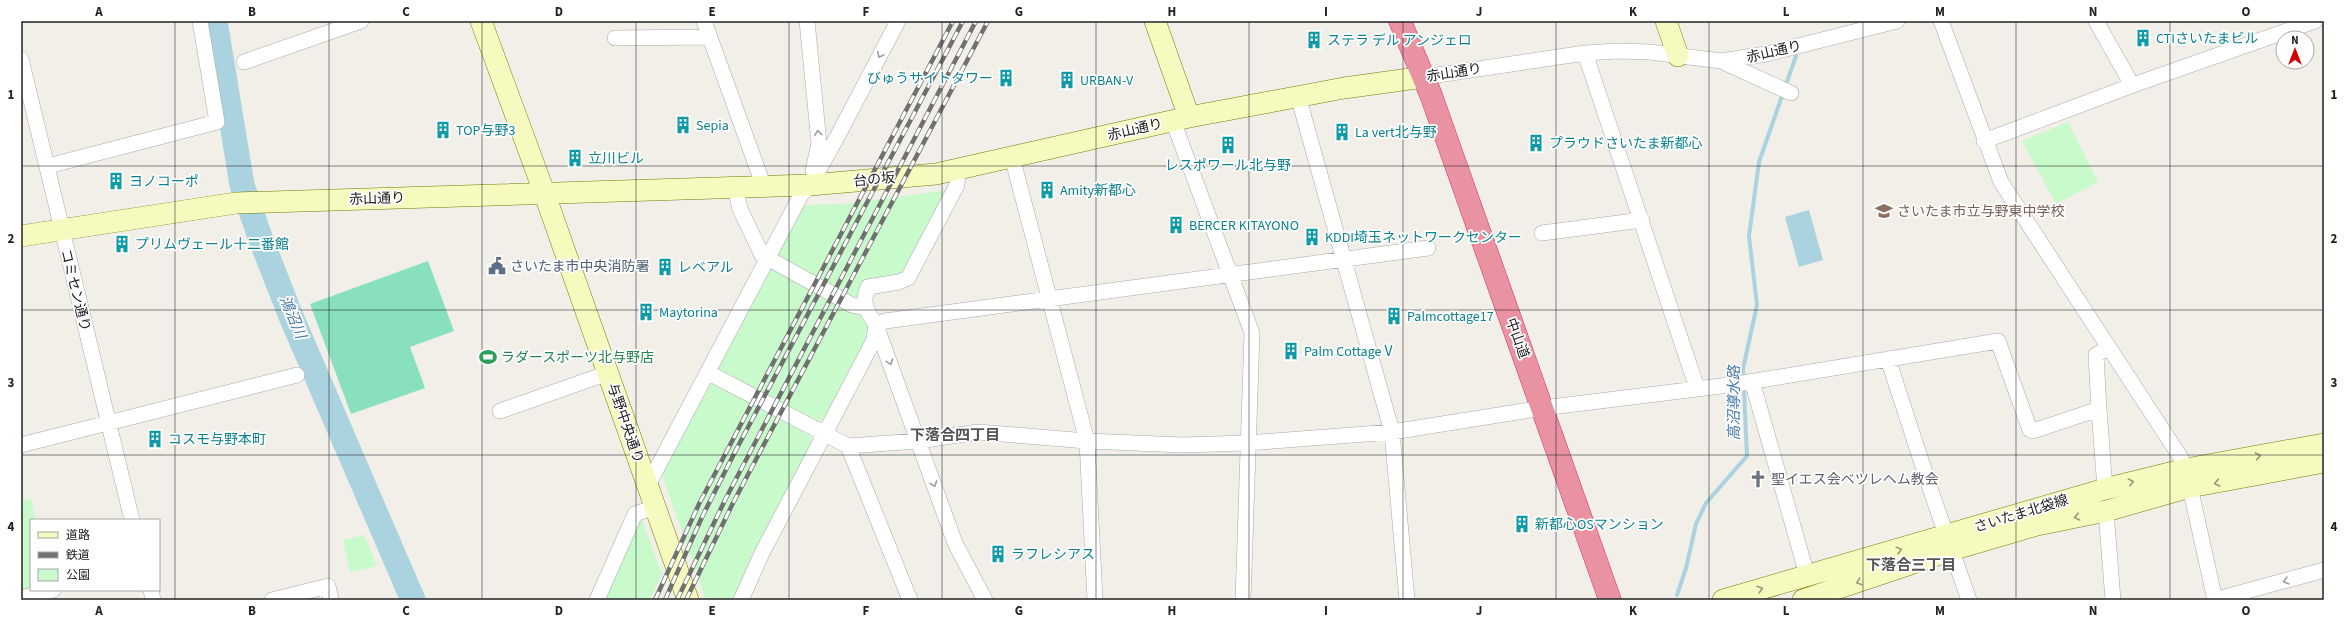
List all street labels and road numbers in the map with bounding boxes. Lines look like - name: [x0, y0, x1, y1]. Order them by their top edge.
- street label: 赤山通り: [1745, 36, 1804, 68]
- street label: 赤山通り: [1425, 59, 1483, 87]
- street label: 赤山通り: [1106, 114, 1165, 146]
- street label: 台の坂: [852, 168, 896, 192]
- street label: 赤山通り: [349, 188, 405, 210]
- street label: コミセン通り: [55, 247, 95, 333]
- street label: 中山道: [1500, 315, 1534, 361]
- street label: 与野中央通り: [602, 380, 648, 466]
- street label: さいたま北袋線: [1972, 490, 2071, 538]

